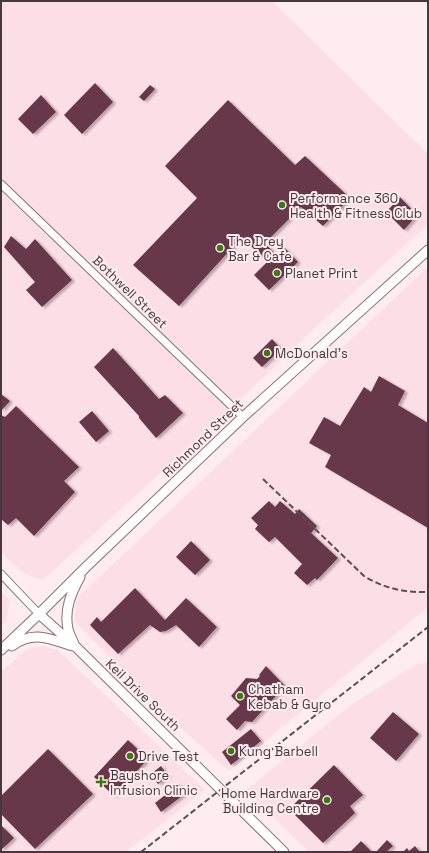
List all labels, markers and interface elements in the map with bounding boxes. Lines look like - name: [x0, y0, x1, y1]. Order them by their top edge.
- place label: Performance 360 Health & Fitness Club: [290, 190, 422, 222]
- marker: Performance 360 Health & Fitness Club: [277, 200, 287, 210]
- place label: The Drey Bar & Cafe: [228, 233, 292, 265]
- marker: The Drey Bar & Cafe: [215, 243, 225, 253]
- street label: Bothwell Street: [89, 252, 171, 332]
- place label: Planet Print: [285, 265, 358, 282]
- marker: Planet Print: [272, 268, 282, 278]
- place label: McDonald's: [275, 345, 348, 362]
- marker: McDonald's: [262, 348, 272, 358]
- street label: Richmond Street: [159, 395, 247, 481]
- street label: Keil Drive South: [102, 655, 184, 735]
- place label: Chatham Kebab & Gyro: [248, 681, 331, 713]
- marker: Chatham Kebab & Gyro: [235, 691, 245, 701]
- place label: Kung Barbell: [239, 743, 318, 760]
- marker: Kung Barbell: [226, 746, 236, 756]
- place label: Drive Test: [138, 748, 199, 765]
- marker: Drive Test: [125, 751, 135, 761]
- place label: Bayshore Infusion Clinic: [110, 767, 198, 799]
- marker: Bayshore Infusion Clinic: [95, 776, 107, 788]
- place label: Home Hardware Building Centre: [221, 785, 319, 817]
- marker: Home Hardware Building Centre: [322, 795, 332, 805]

